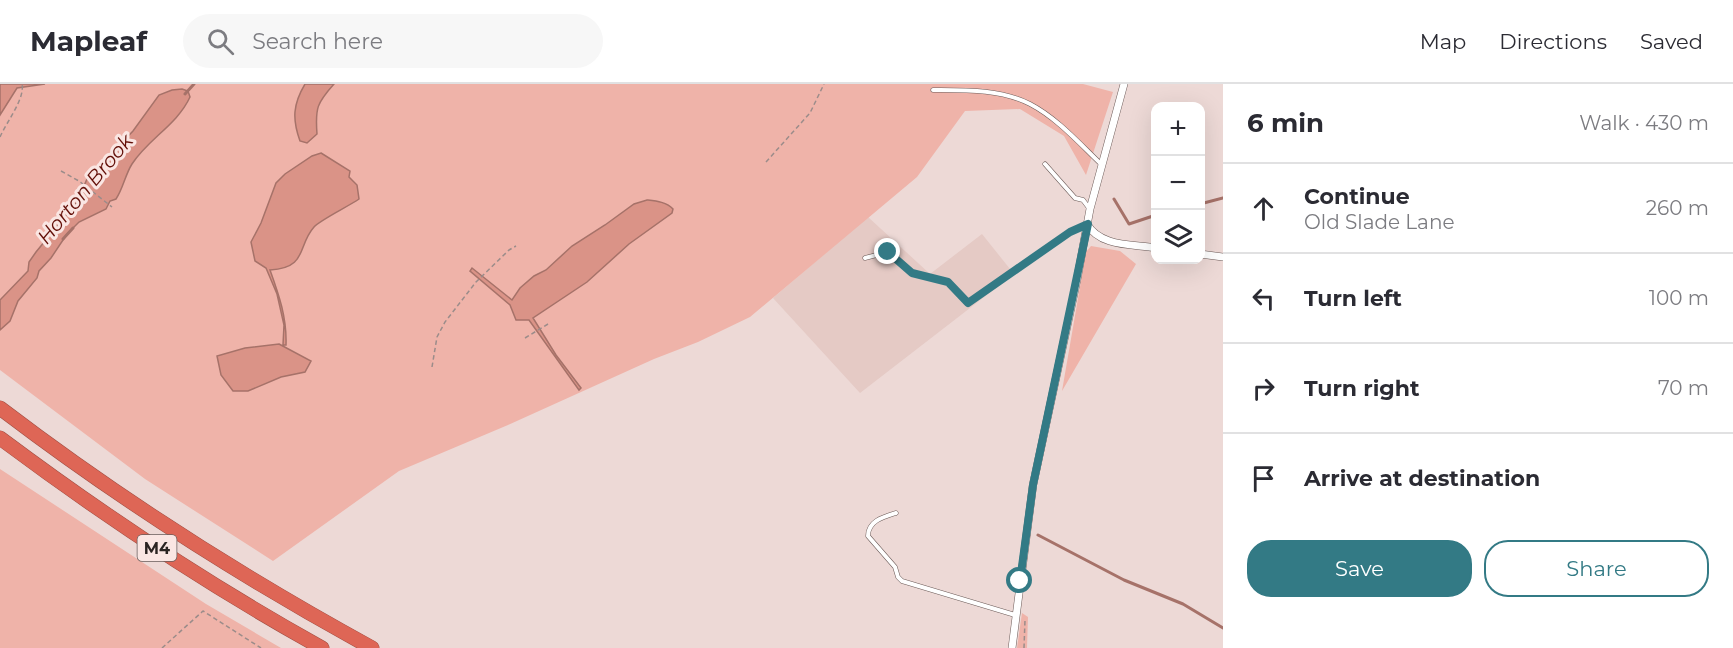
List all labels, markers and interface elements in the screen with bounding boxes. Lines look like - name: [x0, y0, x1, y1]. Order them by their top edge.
- search box: [183, 14, 603, 68]
- text: Mapleaf: [30, 24, 147, 58]
- icon: search: [204, 25, 237, 58]
- text: Search here: [252, 28, 383, 55]
- text: Map: [1420, 29, 1466, 54]
- text: Directions: [1499, 29, 1607, 54]
- text: Saved: [1640, 29, 1703, 54]
- map controls: [1151, 102, 1205, 264]
- button: +: [1151, 102, 1205, 156]
- text: 6 min: [1247, 107, 1324, 139]
- text: Walk · 430 m: [1579, 111, 1709, 135]
- water label: Horton Brook: [32, 128, 139, 249]
- button: −: [1151, 156, 1205, 210]
- text: Continue: [1304, 183, 1410, 210]
- icon: ahead: [1247, 192, 1280, 225]
- text: 260 m: [1646, 196, 1709, 220]
- button: layers: [1151, 210, 1205, 264]
- text: Old Slade Lane: [1304, 210, 1455, 234]
- route end: [874, 238, 900, 264]
- icon: left: [1247, 282, 1280, 315]
- text: Turn left: [1304, 285, 1402, 312]
- text: 100 m: [1649, 286, 1709, 310]
- icon: right: [1247, 372, 1280, 405]
- text: Turn right: [1304, 375, 1419, 402]
- text: 70 m: [1658, 376, 1709, 400]
- icon: arrive: [1247, 462, 1280, 495]
- text: Arrive at destination: [1304, 465, 1540, 492]
- road number: M4: [138, 535, 176, 561]
- button: Save: [1247, 540, 1472, 597]
- button: Share: [1484, 540, 1709, 597]
- route start: [1006, 567, 1032, 593]

